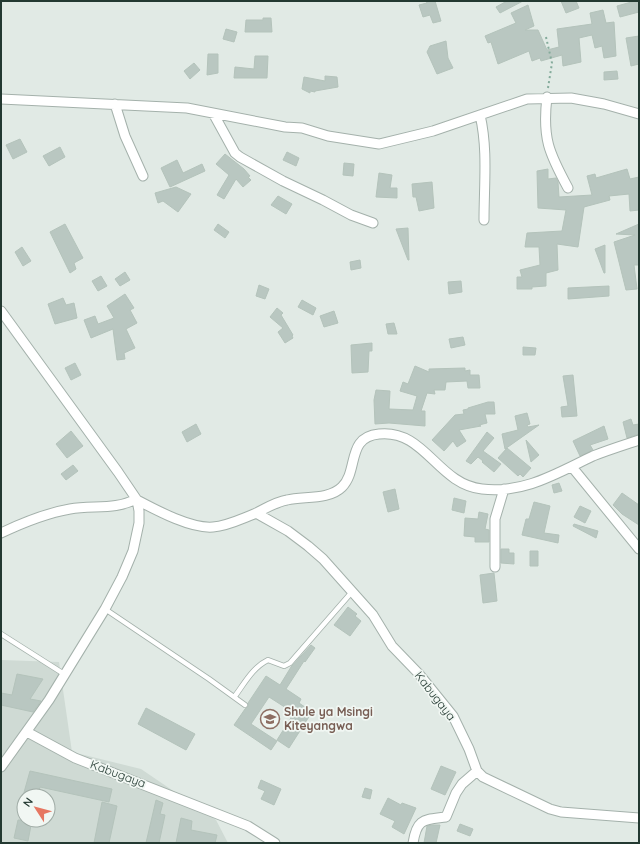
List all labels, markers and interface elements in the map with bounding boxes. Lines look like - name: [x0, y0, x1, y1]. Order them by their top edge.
- street label: Kabugaya: [412, 668, 459, 723]
- place label: Shule ya Msingi Kiteyangwa: [284, 704, 373, 733]
- school or university icon: Shule ya Msingi Kiteyangwa: [259, 708, 281, 730]
- street label: Kabugaya: [88, 757, 148, 791]
- north arrow: [16, 788, 56, 828]
- text: N: [20, 795, 36, 810]

